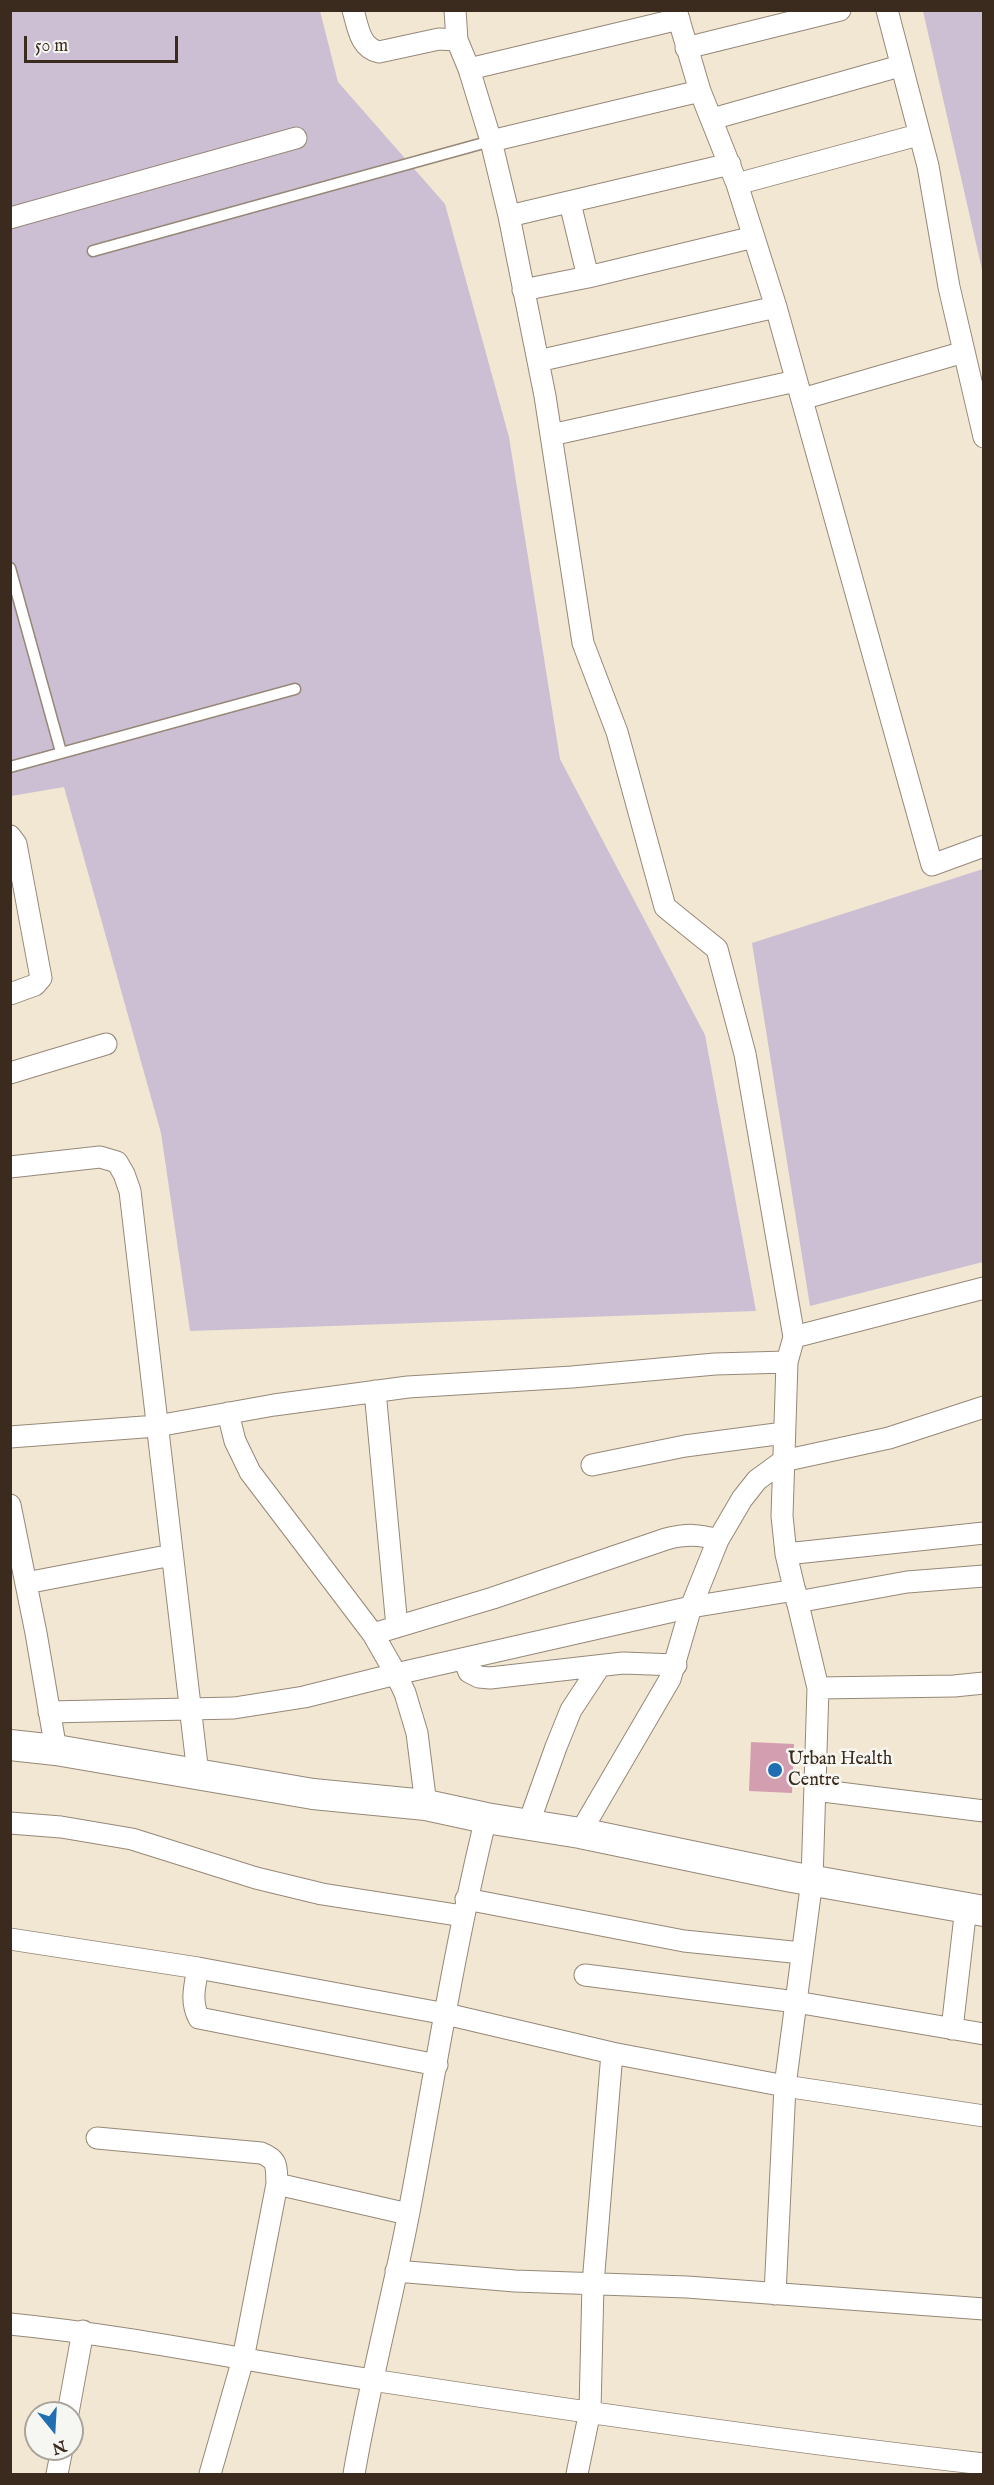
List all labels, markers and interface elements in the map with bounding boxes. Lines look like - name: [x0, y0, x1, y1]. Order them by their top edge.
- scale bar: [27, 24, 182, 62]
- text: 50 m: [35, 35, 68, 58]
- place label: Urban Health Centre: [788, 1749, 892, 1792]
- marker: Urban Health Centre: [766, 1761, 784, 1779]
- north arrow: [24, 2401, 84, 2461]
- text: N: [49, 2435, 69, 2458]

